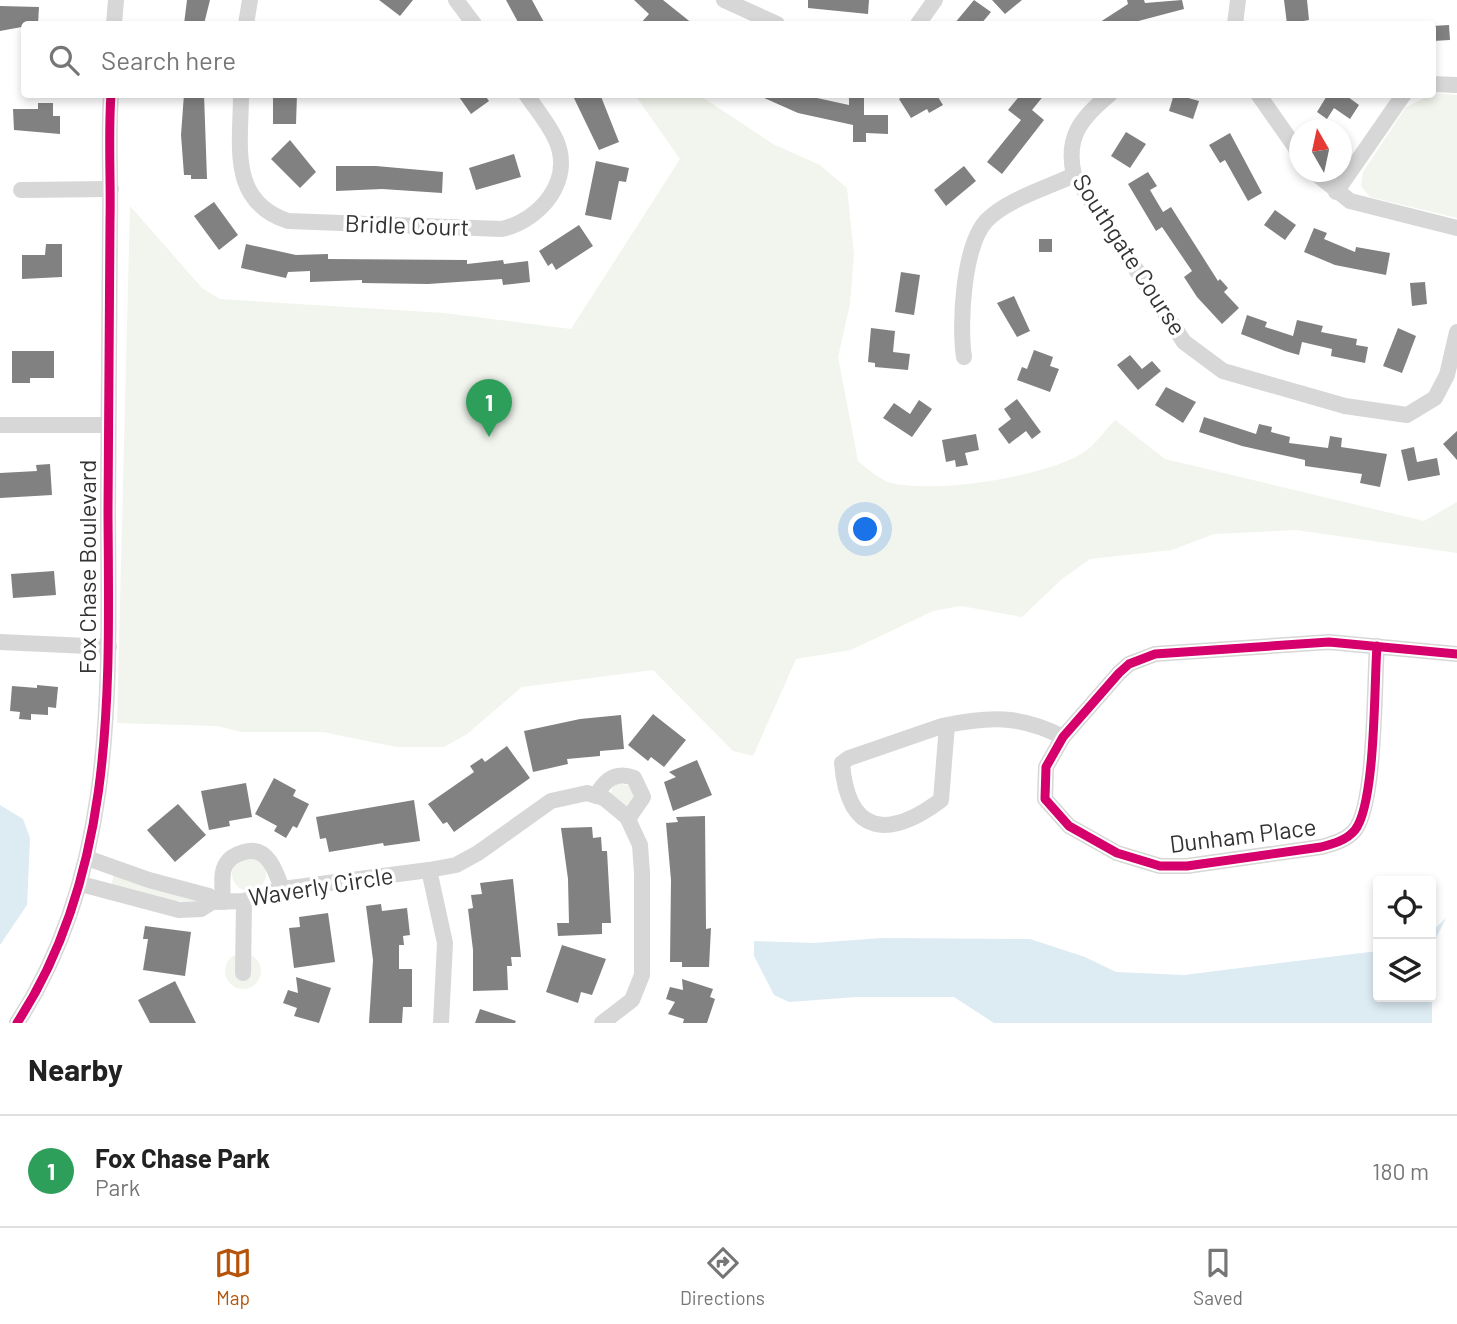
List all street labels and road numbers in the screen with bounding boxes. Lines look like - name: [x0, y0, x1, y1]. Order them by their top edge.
- street label: Southgate Course: [1067, 168, 1193, 340]
- street label: Bridle Court: [344, 208, 470, 241]
- street label: Fox Chase Boulevard: [72, 460, 101, 674]
- street label: Dunham Place: [1168, 811, 1318, 858]
- street label: Waverly Circle: [246, 860, 395, 911]

